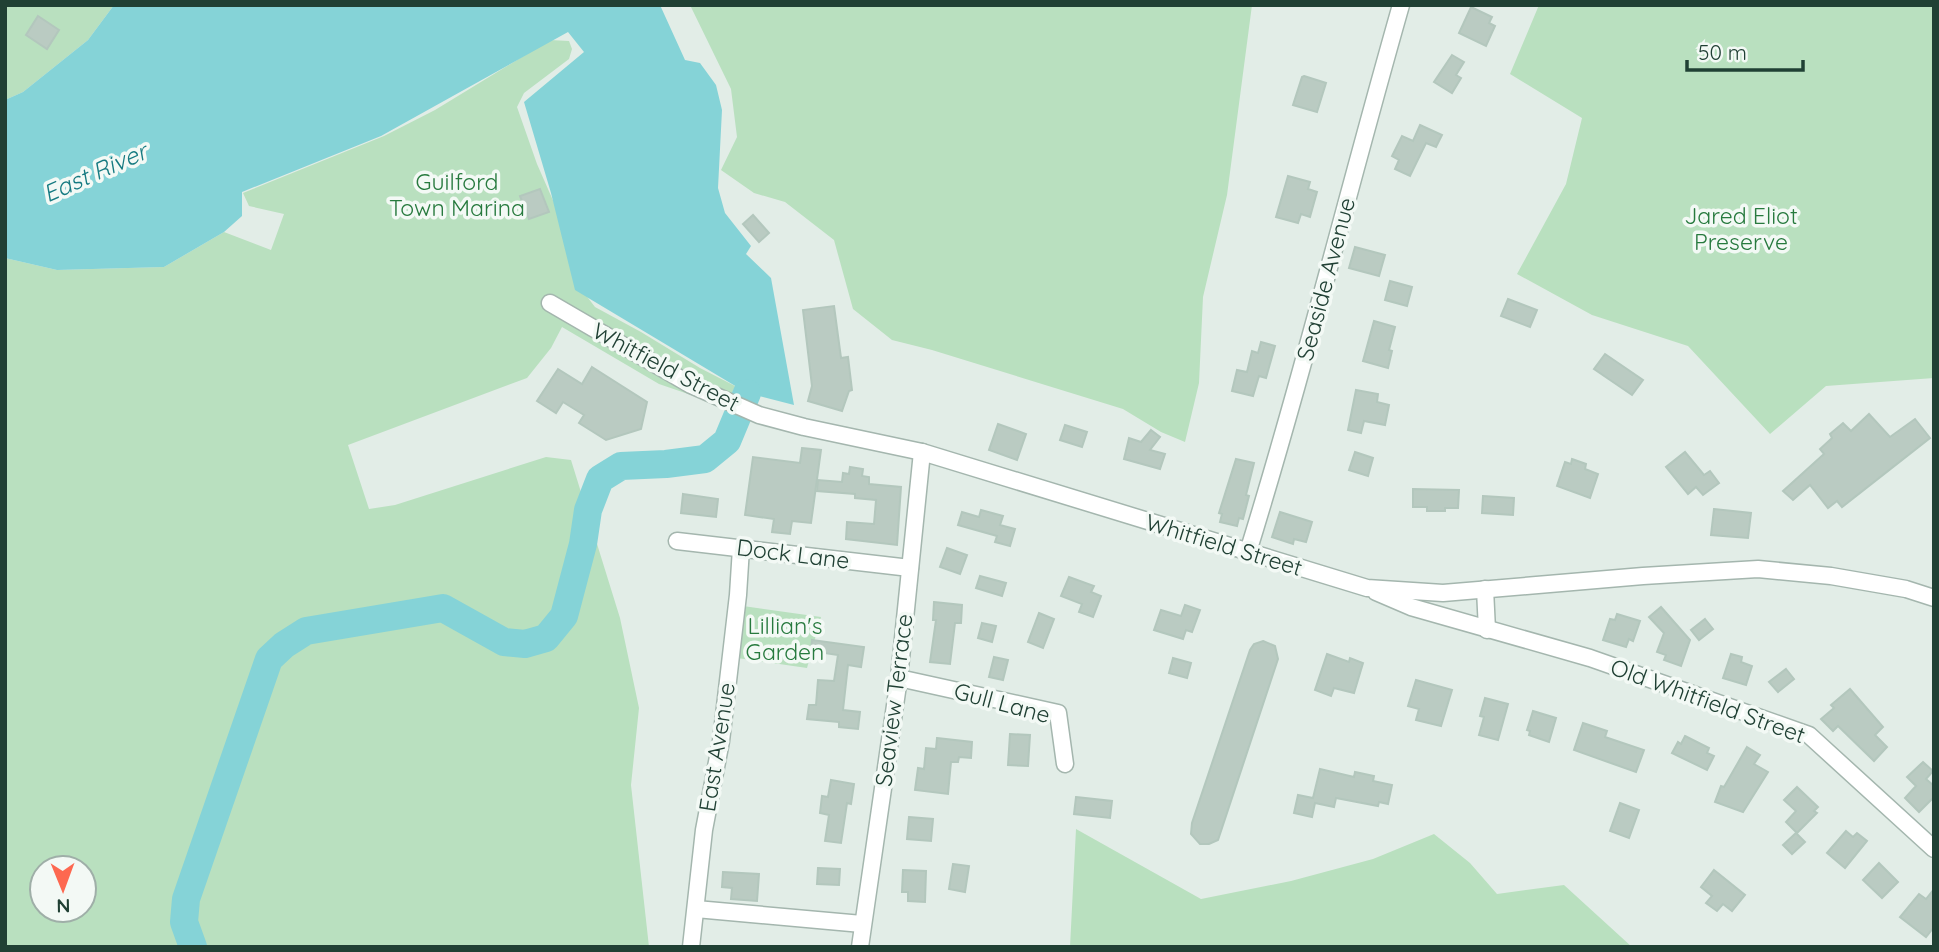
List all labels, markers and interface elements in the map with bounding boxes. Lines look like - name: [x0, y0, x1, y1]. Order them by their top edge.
- scale bar: [1687, 28, 1802, 72]
- text: 50 m: [1698, 39, 1747, 65]
- water label: East River: [38, 135, 154, 208]
- park label: Guilford Town Marina: [389, 167, 525, 222]
- street label: Seaside Avenue: [1290, 194, 1361, 364]
- park label: Jared Eliot Preserve: [1684, 201, 1798, 256]
- street label: Whitfield Street: [588, 316, 745, 418]
- street label: Whitfield Street: [1142, 507, 1306, 582]
- street label: Dock Lane: [735, 532, 851, 575]
- park label: Lillian's Garden: [746, 611, 824, 666]
- street label: Seaview Terrace: [869, 612, 918, 788]
- street label: Old Whitfield Street: [1607, 652, 1810, 749]
- street label: Gull Lane: [951, 676, 1053, 729]
- street label: East Avenue: [692, 680, 741, 814]
- north arrow: [28, 854, 98, 924]
- text: N: [56, 894, 70, 918]

